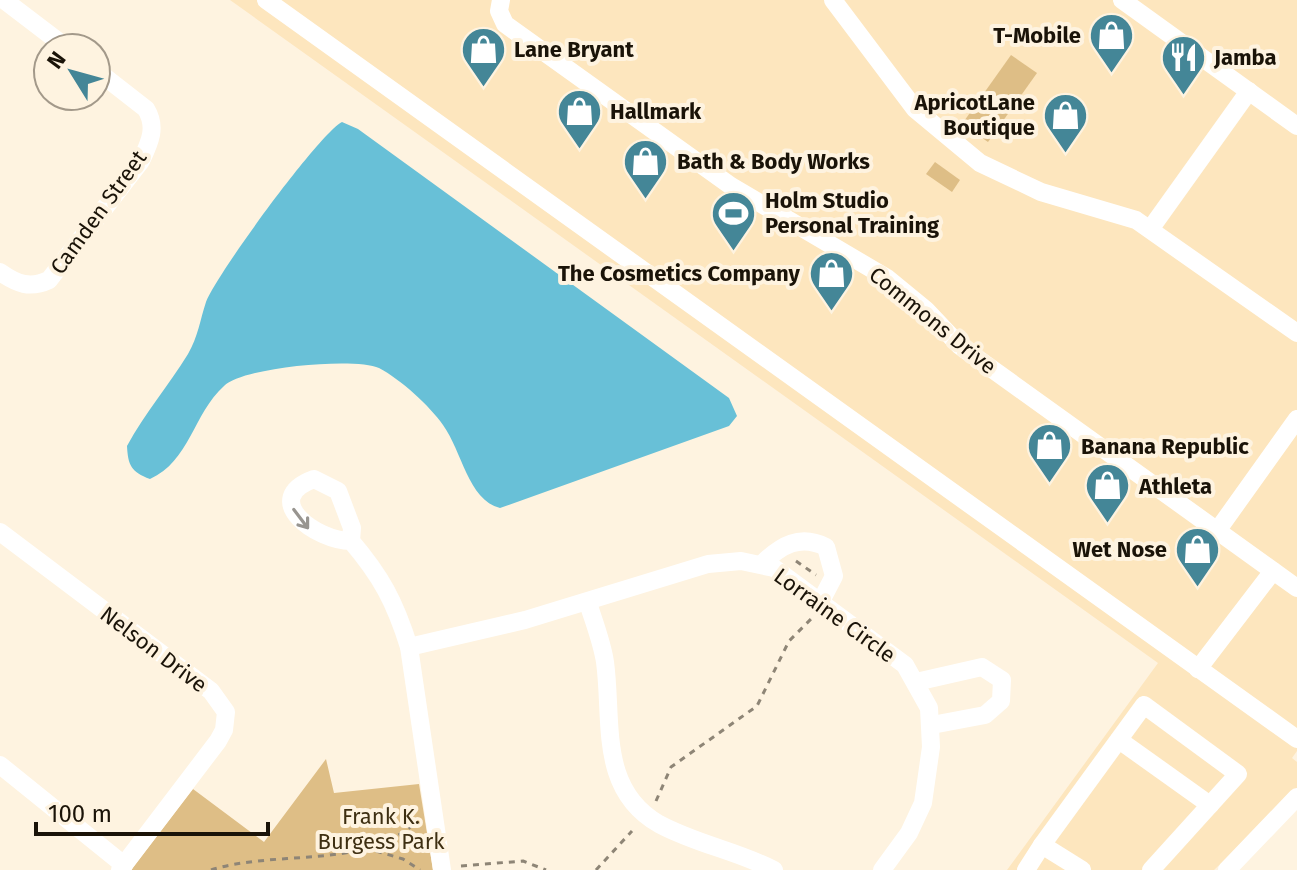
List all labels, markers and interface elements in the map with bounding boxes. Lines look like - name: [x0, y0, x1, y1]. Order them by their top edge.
- shop icon: T-Mobile: [1088, 11, 1136, 74]
- place label: T-Mobile: [993, 22, 1081, 49]
- shop icon: Lane Bryant: [459, 25, 507, 88]
- north arrow: [32, 32, 112, 112]
- restaurant icon: Jamba: [1159, 33, 1207, 96]
- place label: Lane Bryant: [514, 36, 634, 63]
- place label: Jamba: [1213, 44, 1277, 71]
- text: N: [41, 46, 72, 74]
- shop icon: Hallmark: [555, 87, 603, 150]
- place label: ApricotLane Boutique: [913, 89, 1035, 141]
- shop icon: ApricotLane Boutique: [1042, 91, 1090, 154]
- place label: Hallmark: [610, 98, 702, 125]
- shop icon: Bath & Body Works: [622, 137, 670, 200]
- street label: Camden Street: [44, 145, 152, 279]
- place label: Bath & Body Works: [677, 148, 870, 175]
- place label: Holm Studio Personal Training: [765, 187, 940, 239]
- sports icon: Holm Studio Personal Training: [710, 189, 758, 252]
- shop icon: The Cosmetics Company: [807, 249, 855, 312]
- place label: The Cosmetics Company: [558, 260, 801, 287]
- street label: Commons Drive: [864, 261, 1002, 380]
- shop icon: Banana Republic: [1026, 422, 1074, 485]
- place label: Banana Republic: [1081, 433, 1249, 460]
- shop icon: Athleta: [1084, 462, 1132, 525]
- place label: Athleta: [1138, 473, 1212, 500]
- one-way arrow: [293, 508, 310, 529]
- shop icon: Wet Nose: [1174, 525, 1222, 588]
- place label: Wet Nose: [1073, 536, 1167, 563]
- street label: Lorraine Circle: [769, 562, 901, 669]
- street label: Nelson Drive: [95, 600, 212, 698]
- scale bar: [36, 786, 268, 836]
- text: 100 m: [48, 800, 112, 828]
- park label: Frank K. Burgess Park: [318, 803, 445, 855]

